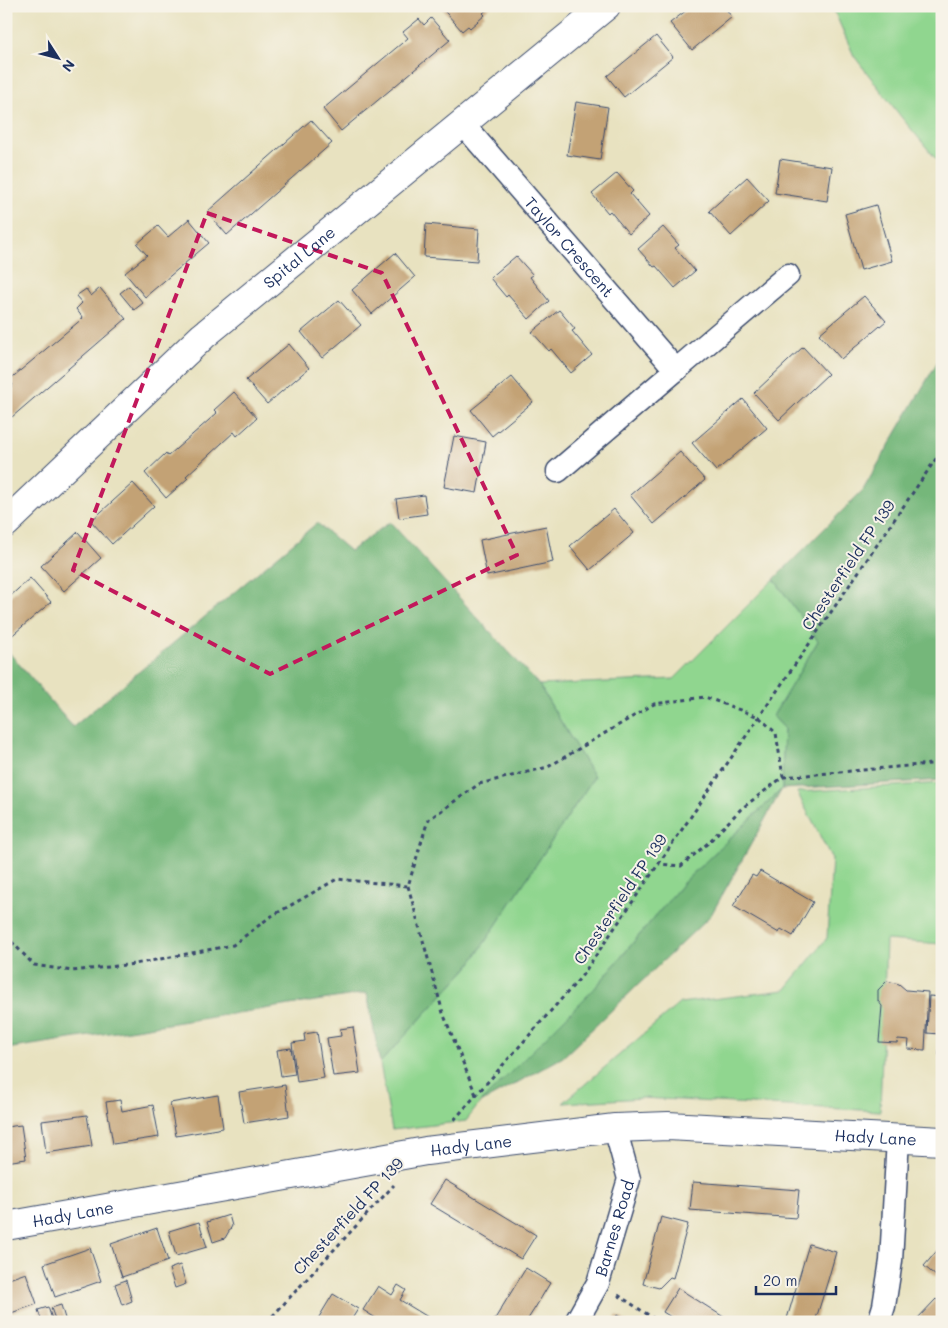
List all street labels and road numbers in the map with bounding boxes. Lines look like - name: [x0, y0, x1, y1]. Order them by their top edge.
- street label: Taylor Crescent: [520, 192, 619, 301]
- street label: Spital Lane: [259, 221, 339, 293]
- street label: Chesterfield FP 139: [796, 495, 899, 634]
- street label: Chesterfield FP 139: [568, 829, 671, 968]
- street label: Hady Lane: [834, 1124, 917, 1150]
- street label: Hady Lane: [429, 1130, 513, 1160]
- street label: Chesterfield FP 139: [288, 1152, 408, 1279]
- street label: Barnes Road: [590, 1177, 638, 1279]
- street label: Hady Lane: [31, 1196, 115, 1231]

